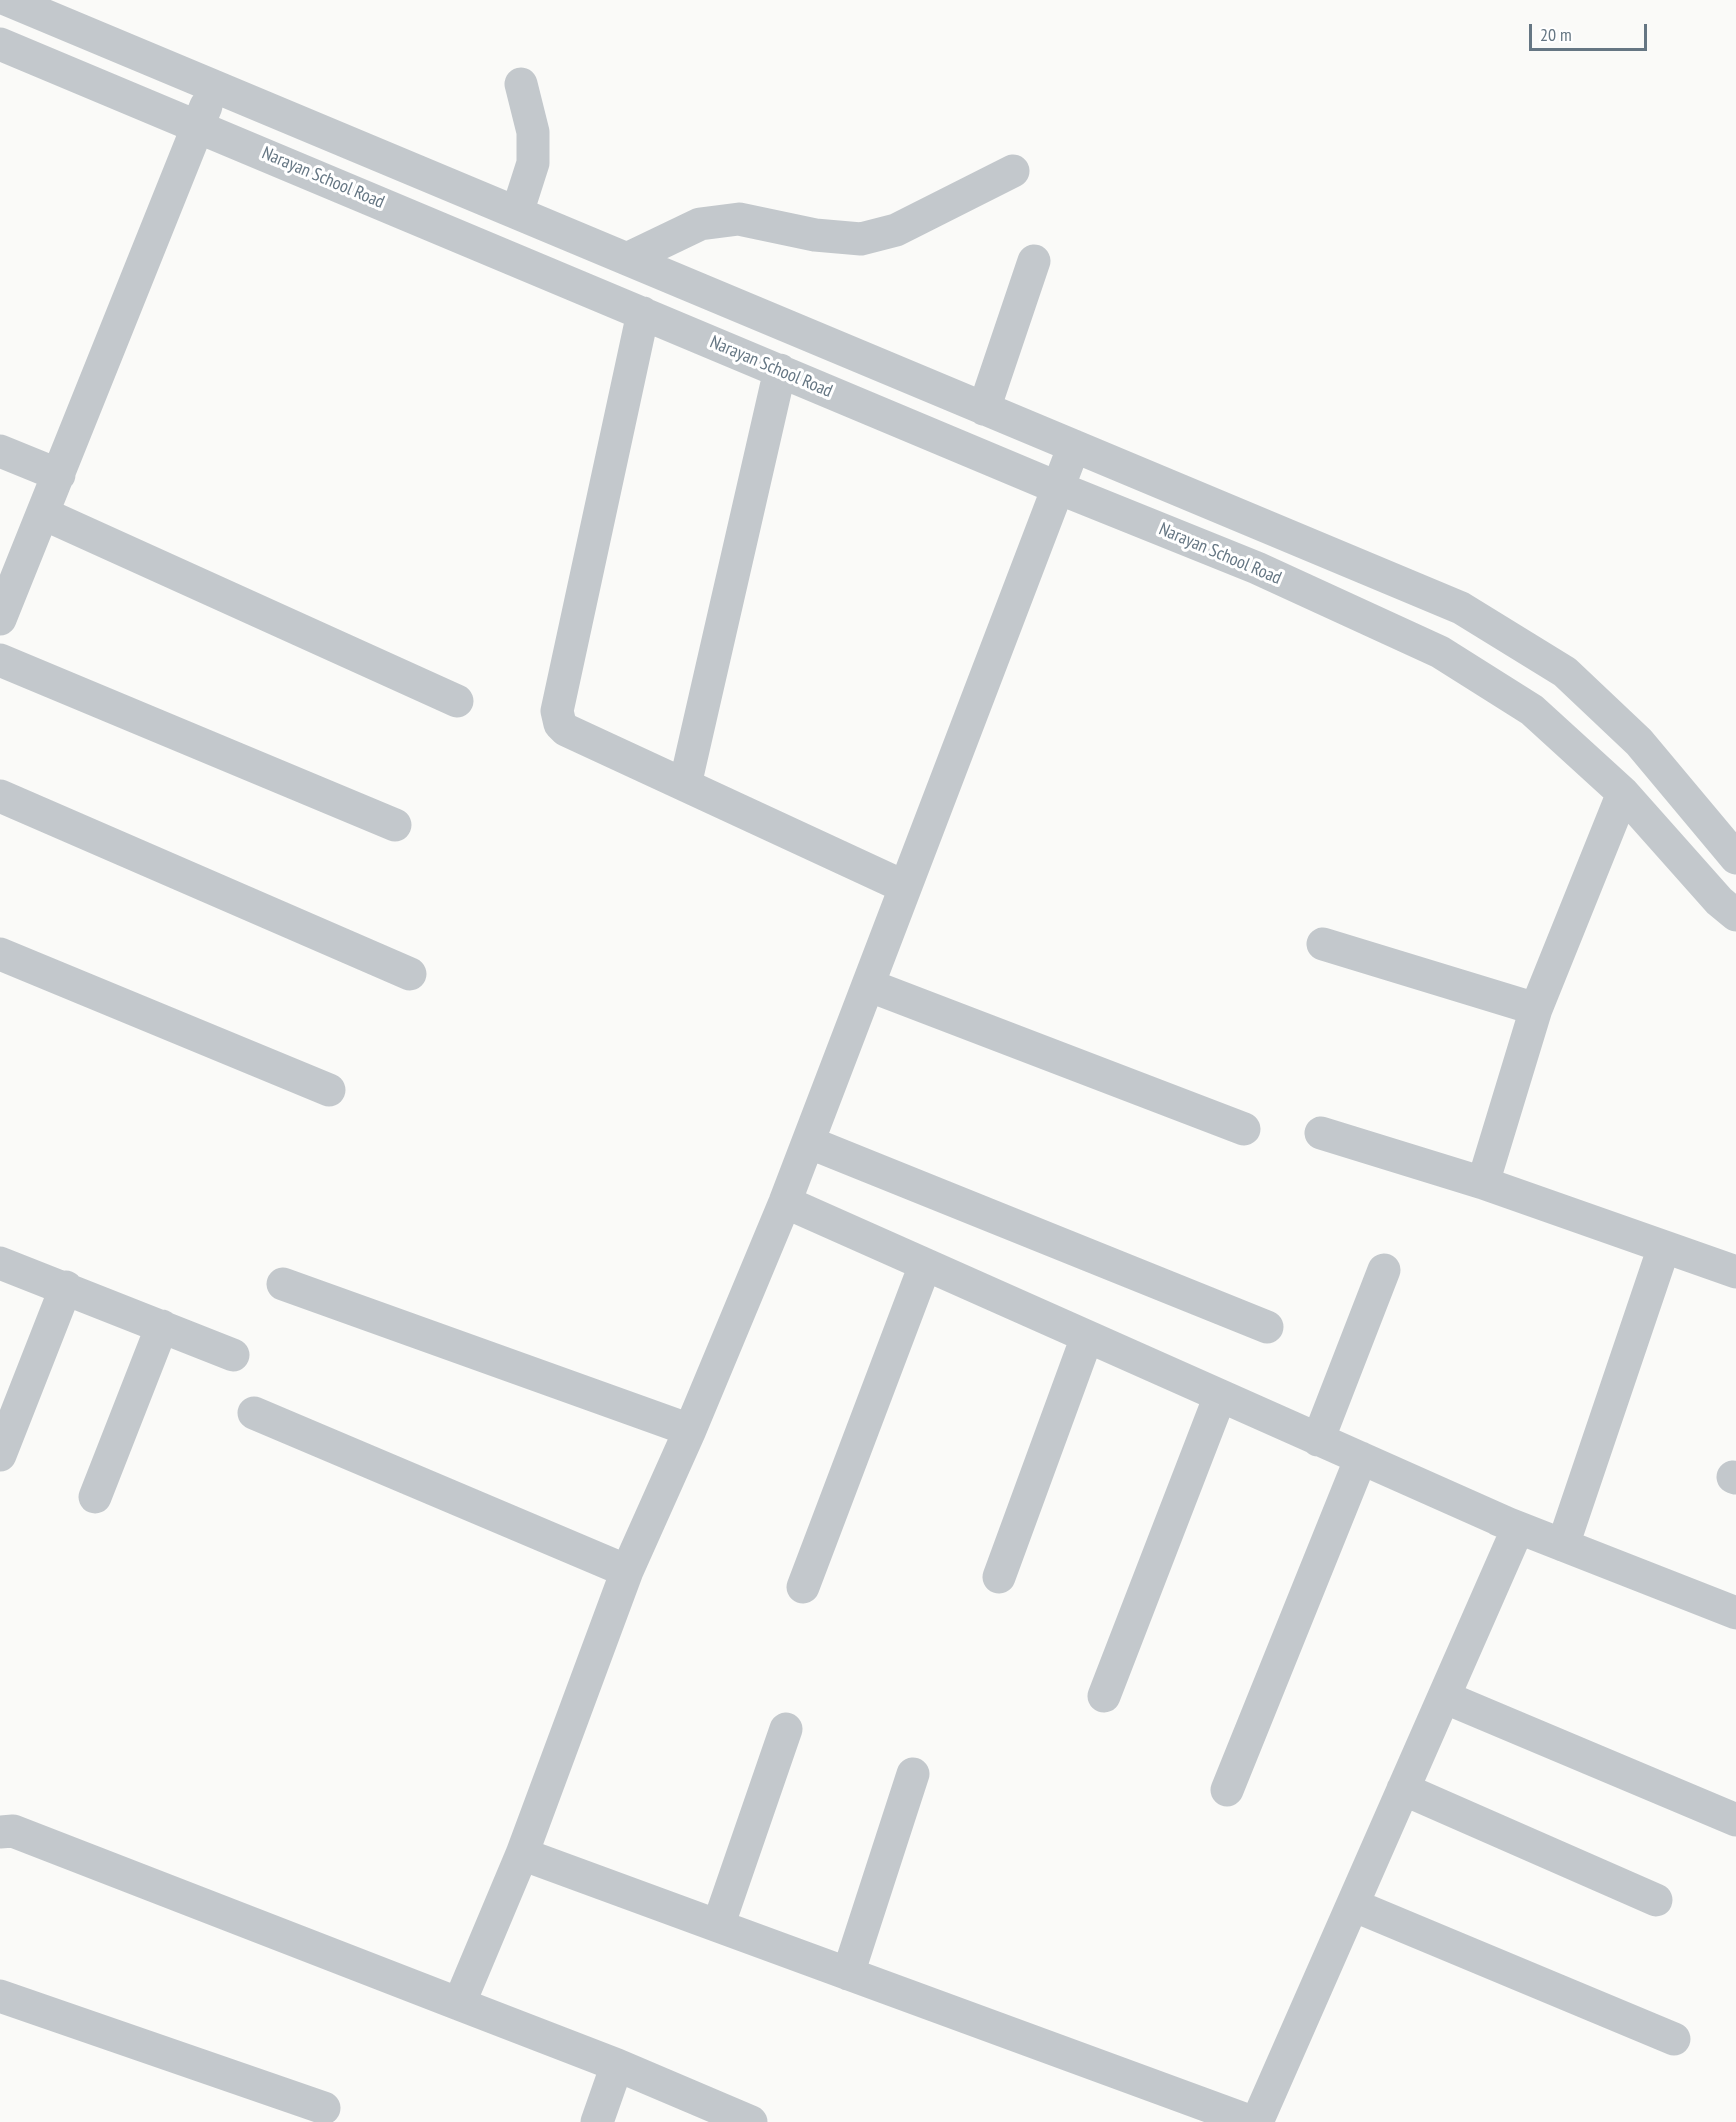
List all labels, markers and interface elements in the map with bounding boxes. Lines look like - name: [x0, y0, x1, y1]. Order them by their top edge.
- scale bar: [1532, 12, 1650, 50]
- text: 20 m: [1540, 23, 1572, 46]
- street label: Narayan School Road: [258, 142, 388, 214]
- street label: Narayan School Road: [706, 331, 836, 403]
- street label: Narayan School Road: [1155, 518, 1285, 590]

